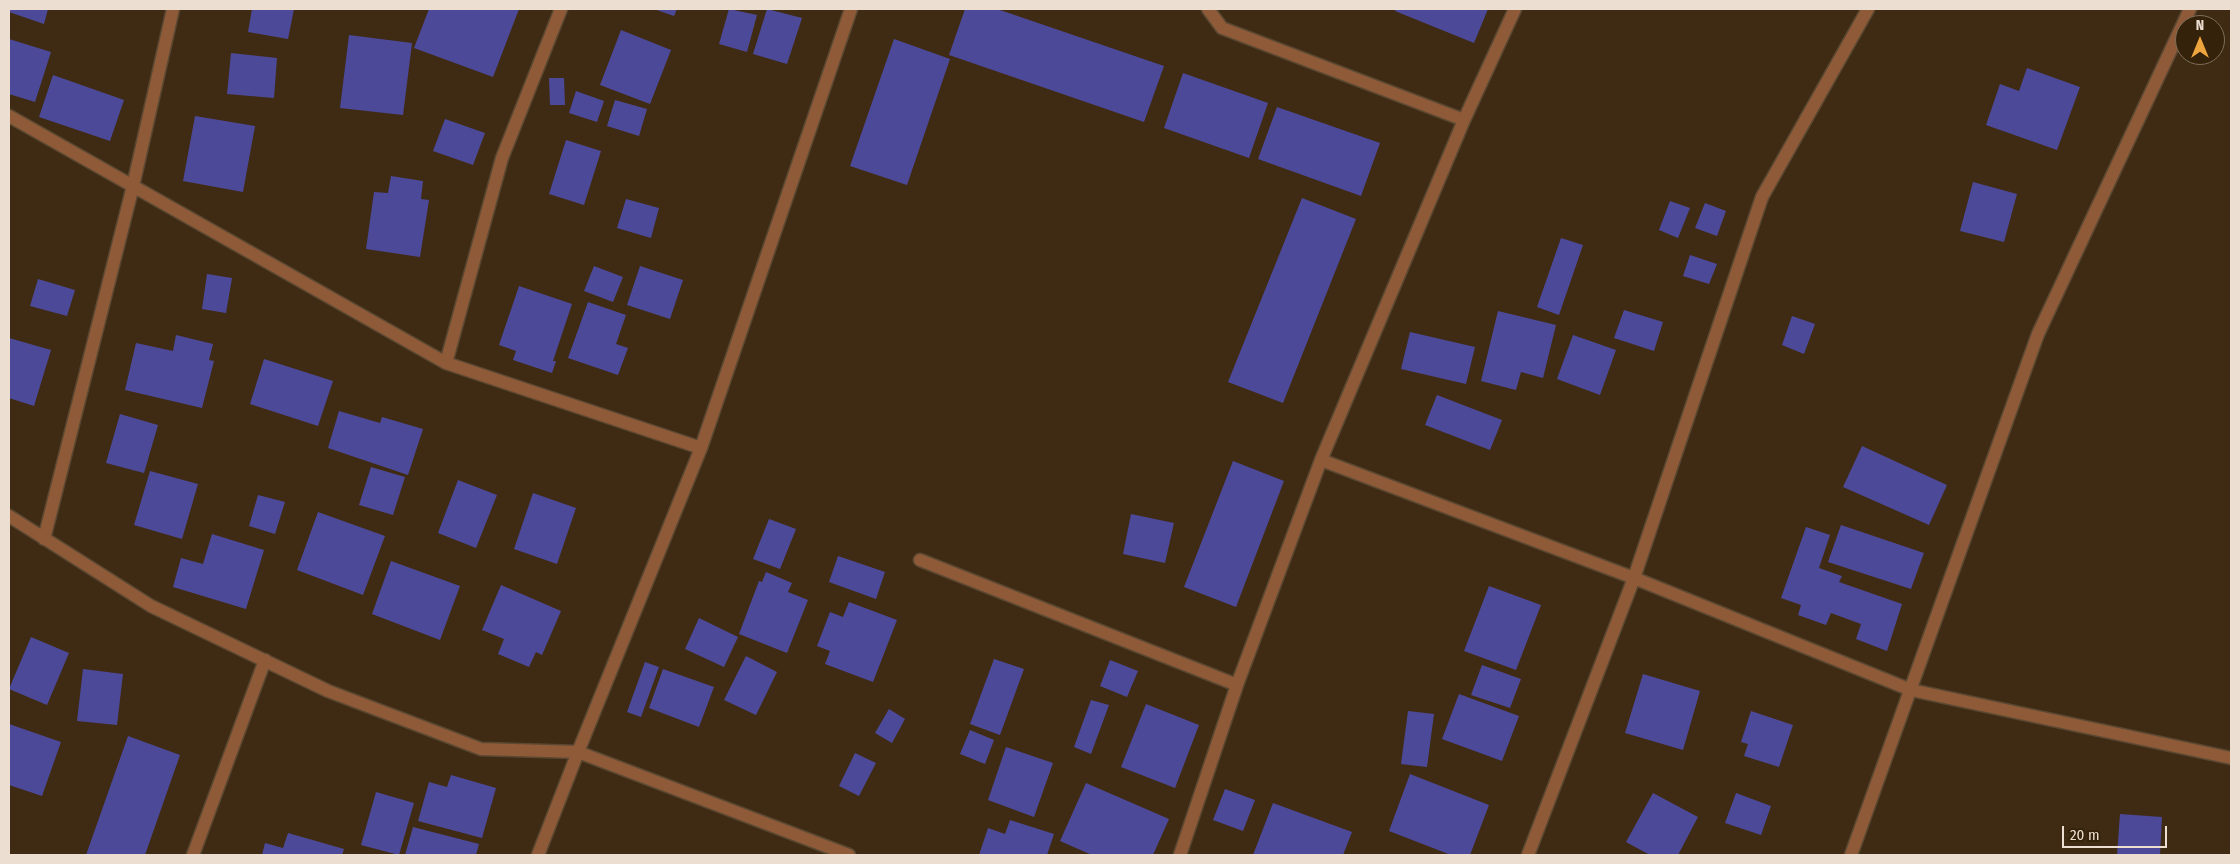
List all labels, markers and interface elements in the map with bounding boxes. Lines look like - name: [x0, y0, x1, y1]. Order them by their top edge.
- north arrow: [2175, 15, 2225, 65]
- text: N: [2196, 17, 2204, 34]
- scale bar: [2065, 816, 2170, 848]
- text: 20 m: [2070, 826, 2100, 844]

